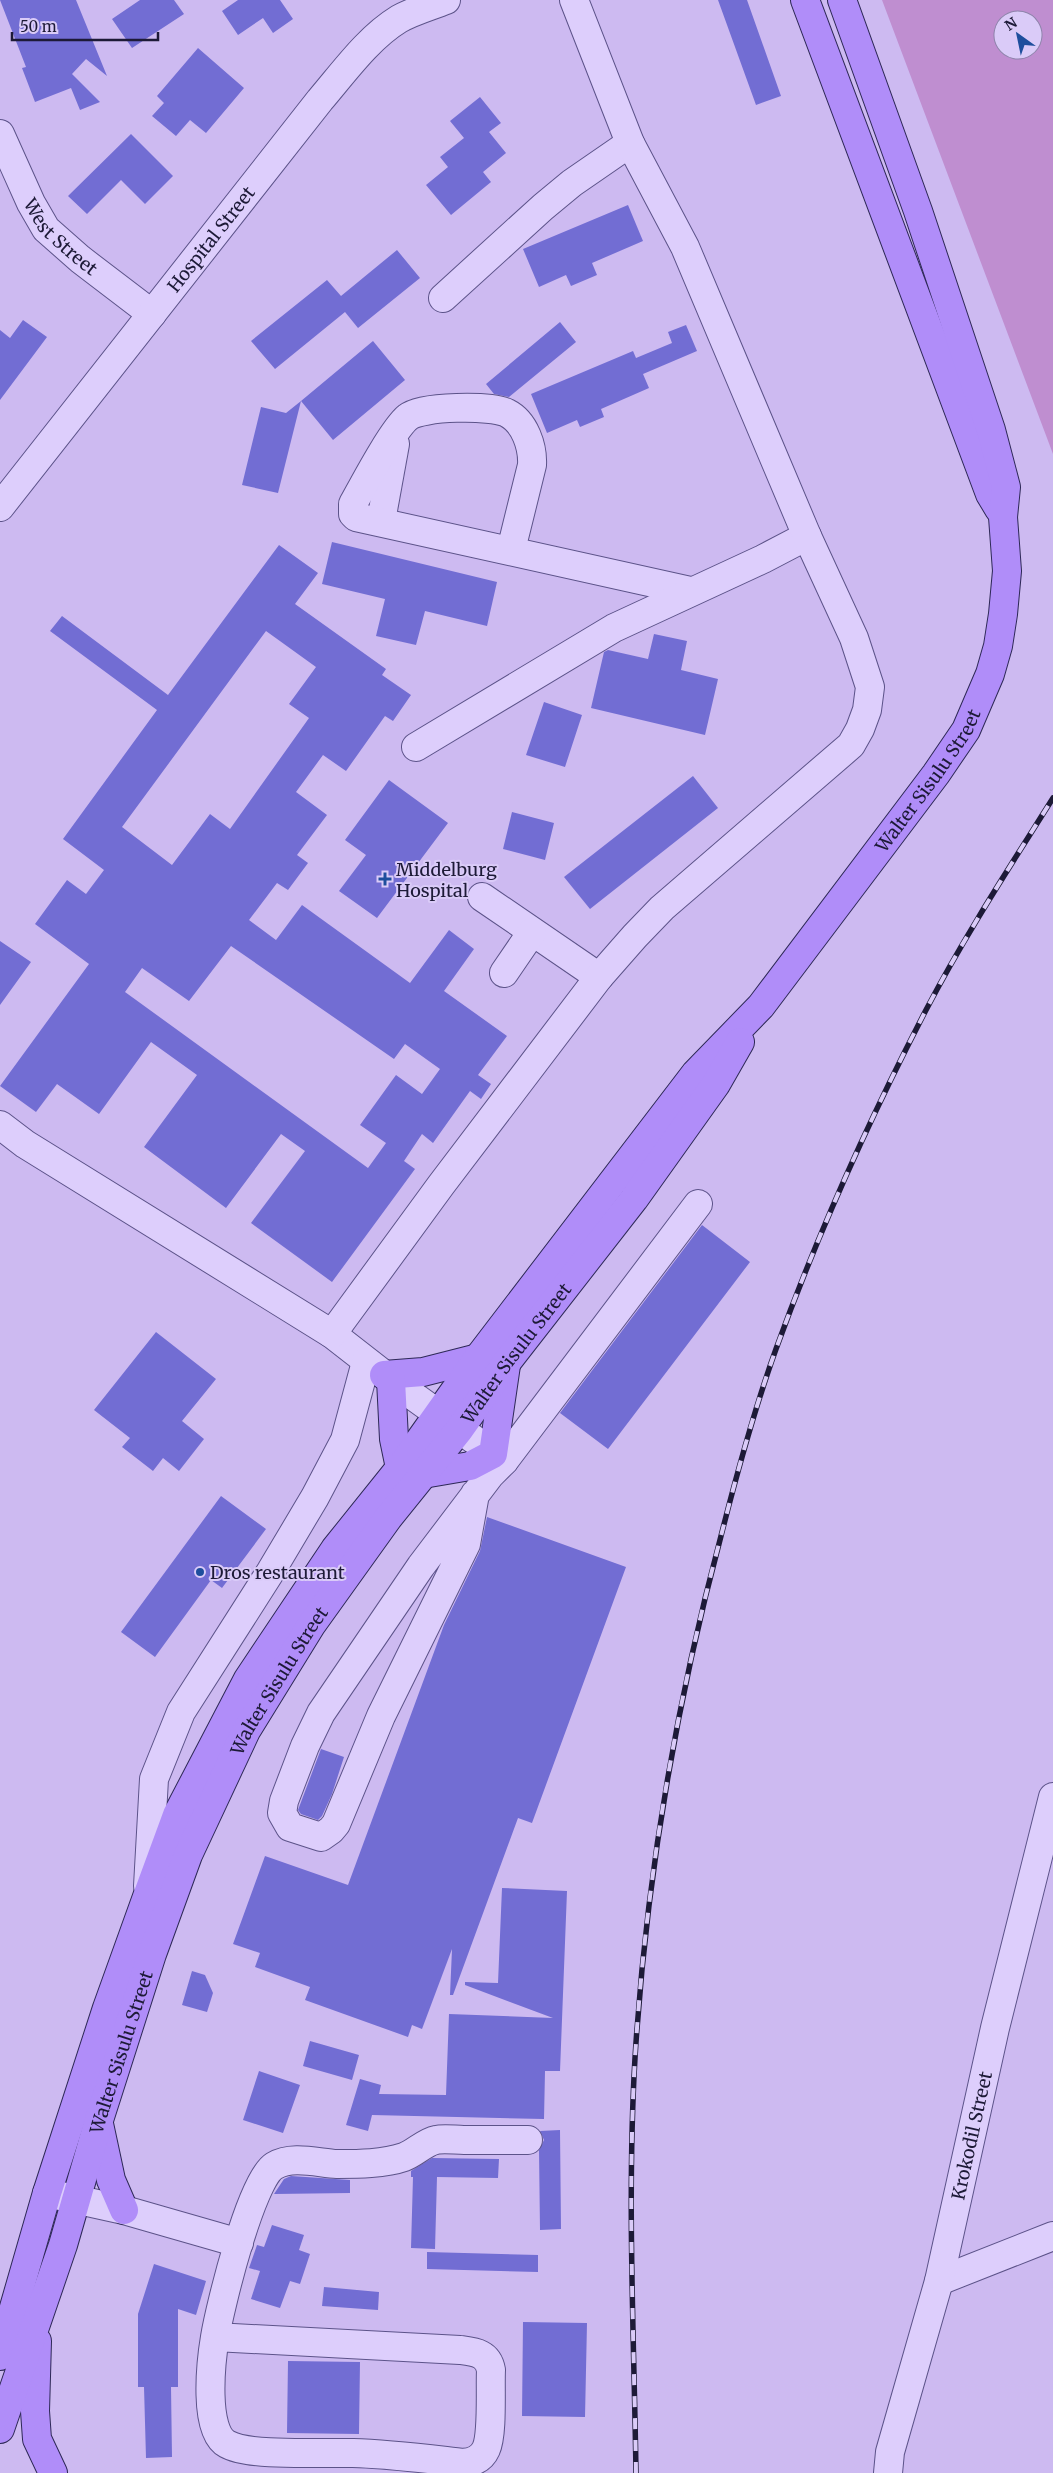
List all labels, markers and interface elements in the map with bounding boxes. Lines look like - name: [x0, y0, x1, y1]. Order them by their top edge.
- scale bar: [12, 10, 159, 42]
- north arrow: [993, 10, 1043, 60]
- text: N: [1001, 14, 1020, 35]
- text: 50 m: [20, 17, 57, 36]
- street label: Hospital Street: [162, 181, 259, 296]
- street label: West Street: [19, 193, 102, 280]
- street label: Walter Sisulu Street: [869, 705, 985, 857]
- place label: Middelburg Hospital: [396, 858, 497, 902]
- marker: Middelburg Hospital: [378, 872, 392, 886]
- street label: Walter Sisulu Street: [455, 1278, 576, 1429]
- place label: Dros restaurant: [210, 1561, 345, 1584]
- marker: Dros restaurant: [194, 1566, 206, 1578]
- street label: Walter Sisulu Street: [225, 1602, 332, 1759]
- street label: Walter Sisulu Street: [84, 1968, 157, 2137]
- street label: Krokodil Street: [946, 2069, 997, 2202]

